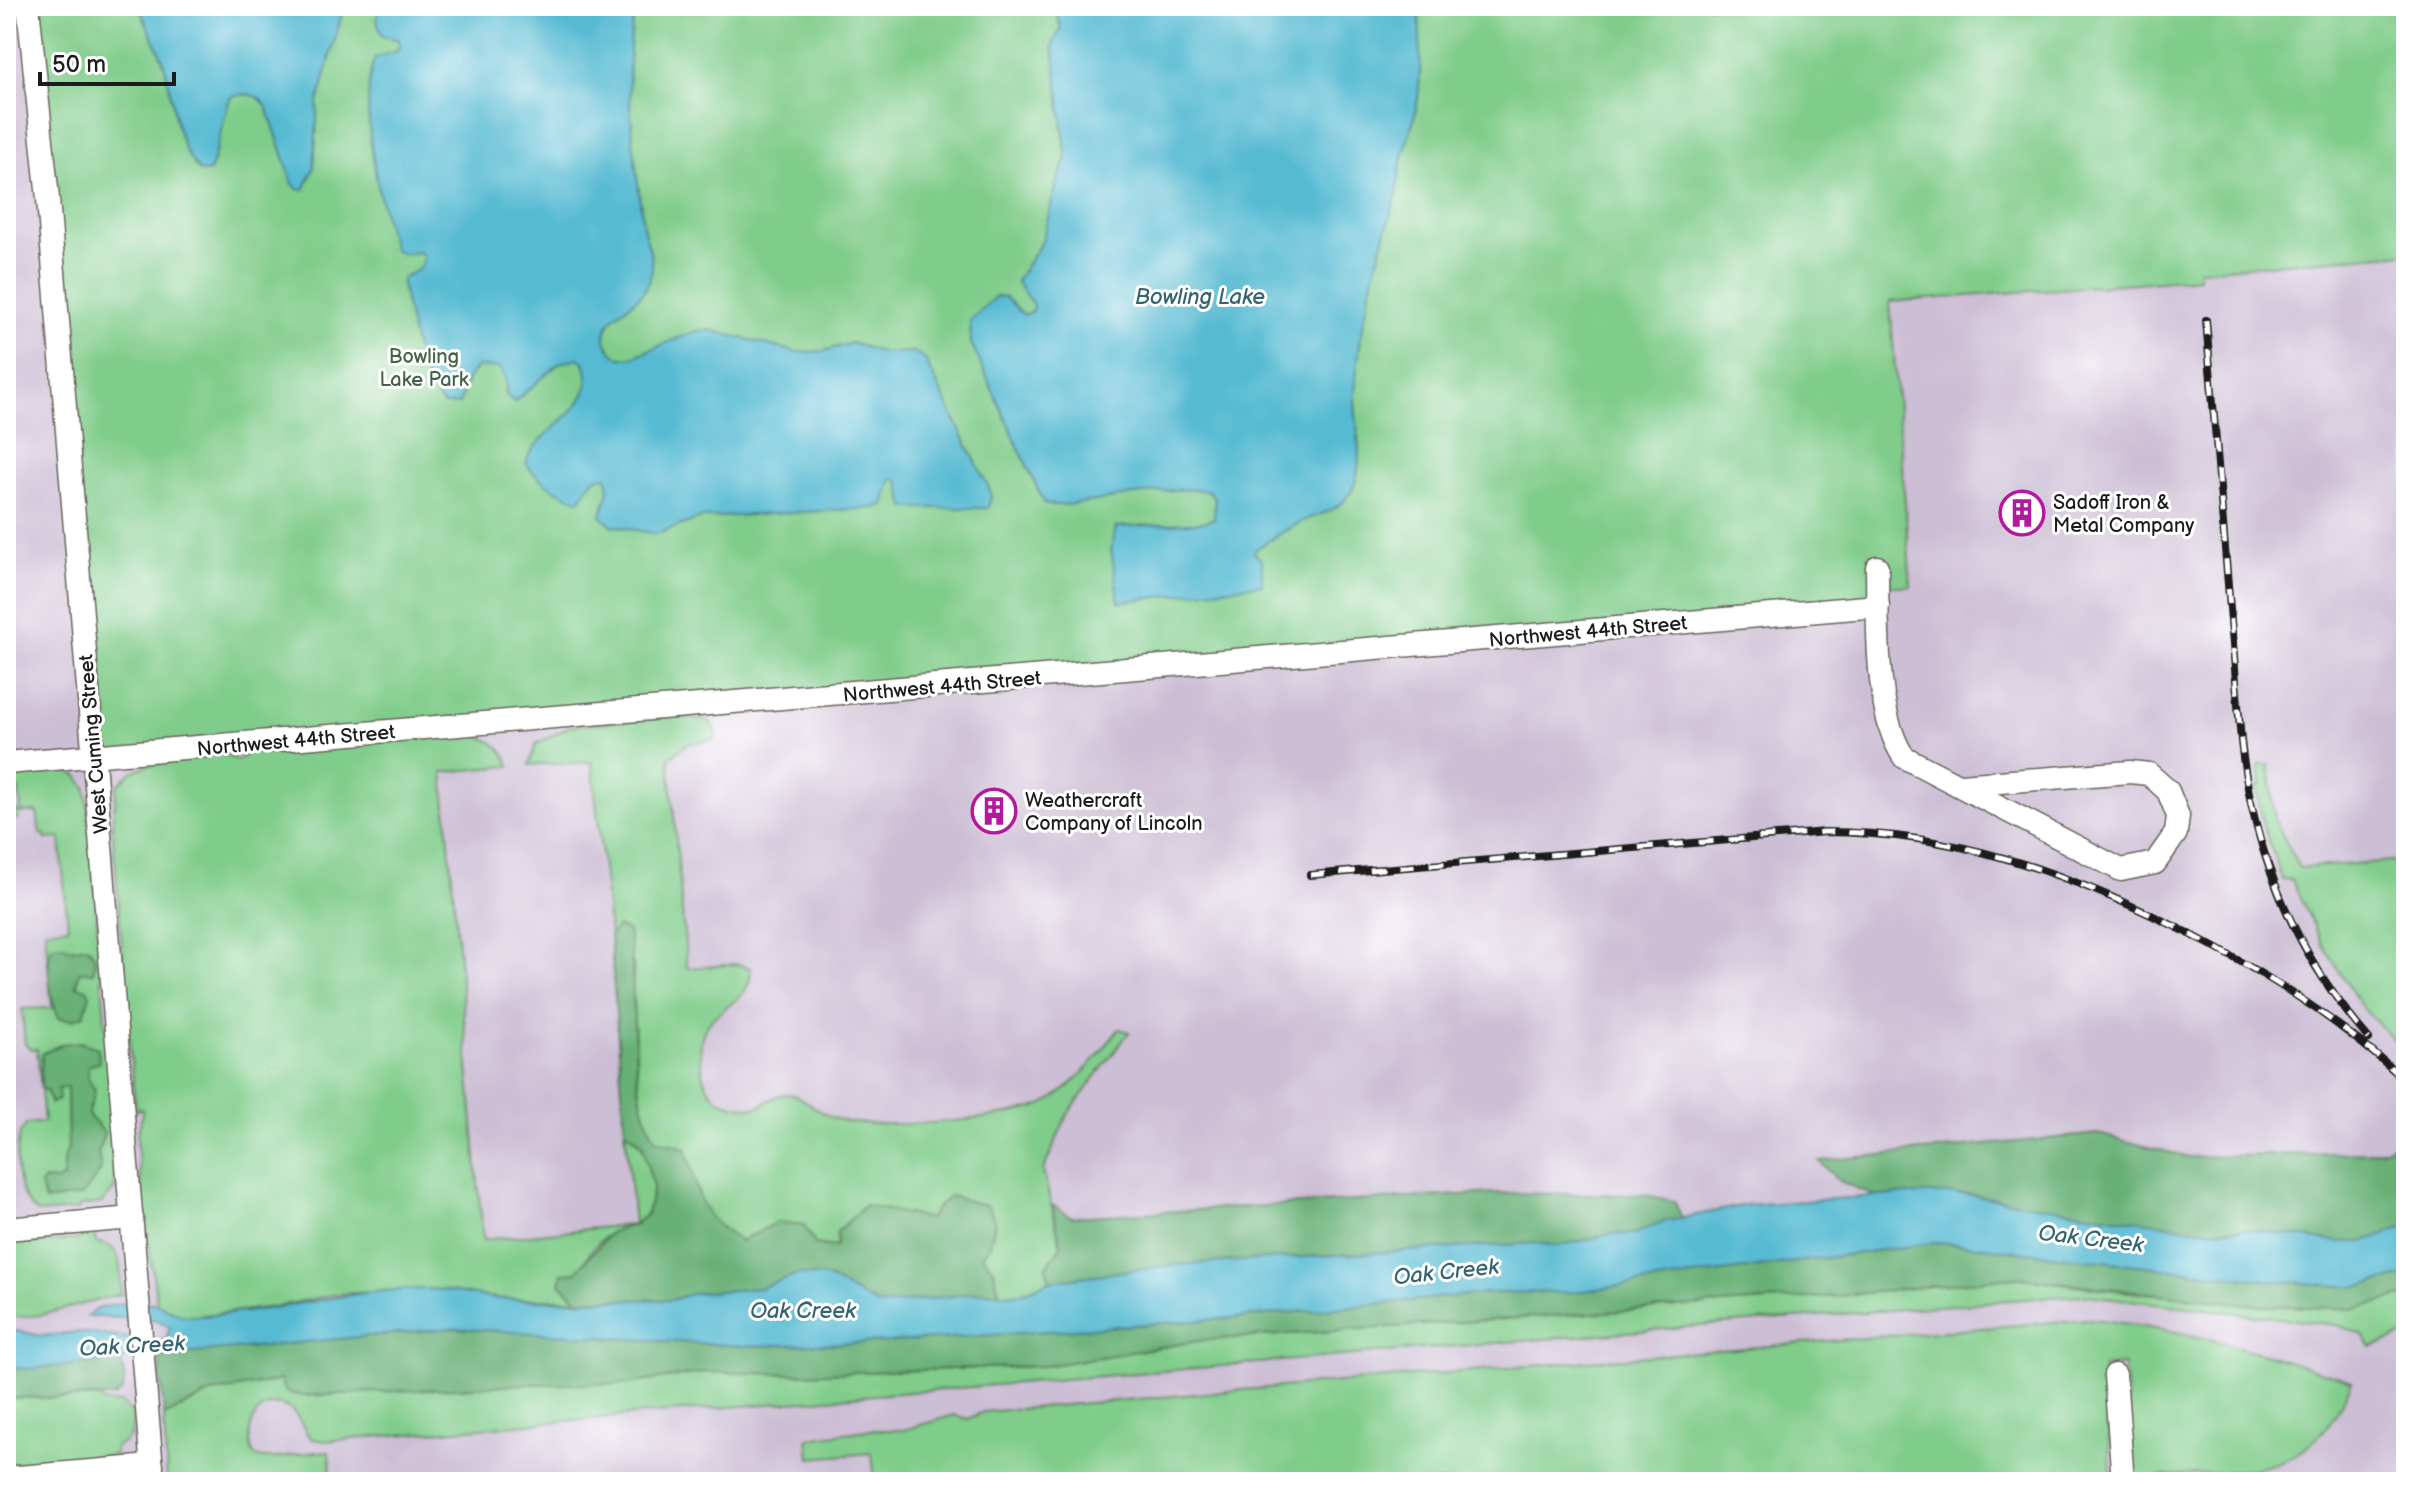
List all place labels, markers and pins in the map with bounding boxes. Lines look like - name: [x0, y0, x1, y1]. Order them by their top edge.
- building icon: Sadoff Iron & Metal Company: [1998, 489, 2046, 537]
- place label: Sadoff Iron & Metal Company: [2053, 491, 2194, 538]
- building icon: Weathercraft Company of Lincoln: [970, 787, 1018, 835]
- place label: Weathercraft Company of Lincoln: [1025, 789, 1203, 836]

